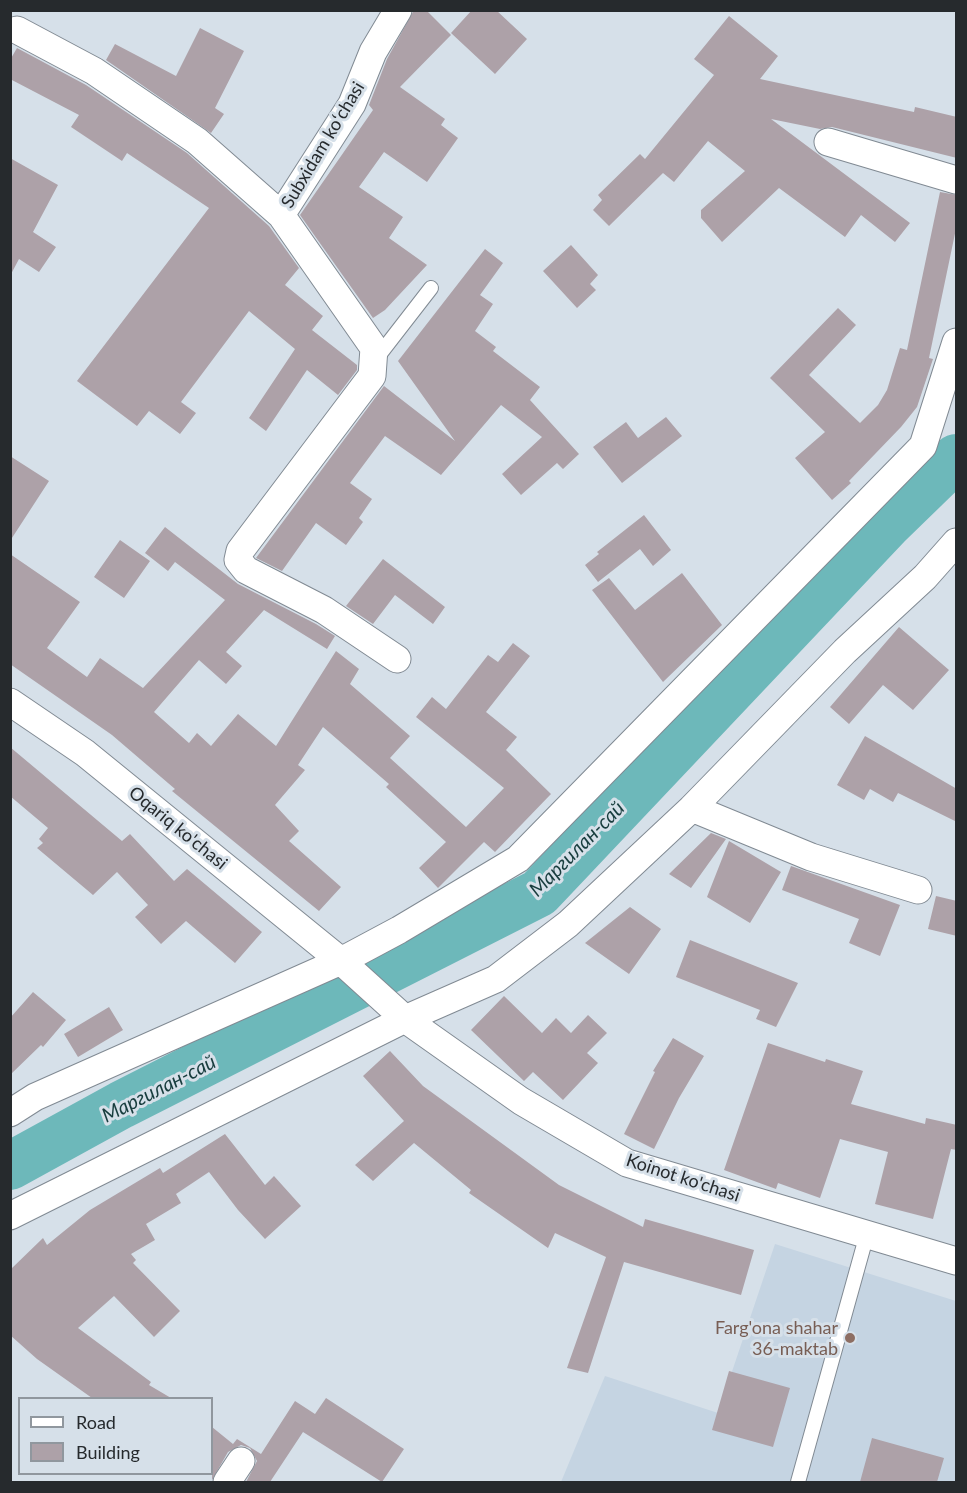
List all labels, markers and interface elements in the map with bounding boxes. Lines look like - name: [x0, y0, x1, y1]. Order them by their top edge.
- street label: Subxidam koʻchasi: [277, 78, 369, 212]
- street label: Oqariq ko'chasi: [124, 782, 232, 874]
- water label: Маргилан-сай: [524, 796, 630, 902]
- water label: Маргилан-сай: [98, 1050, 220, 1128]
- street label: Koinot ko'chasi: [623, 1149, 743, 1207]
- place label: Farg'ona shahar 36-maktab: [715, 1317, 838, 1360]
- marker: Farg'ona shahar 36-maktab: [843, 1331, 857, 1345]
- legend: [18, 1397, 213, 1475]
- text: Road: [76, 1411, 116, 1433]
- text: Building: [76, 1441, 140, 1463]

